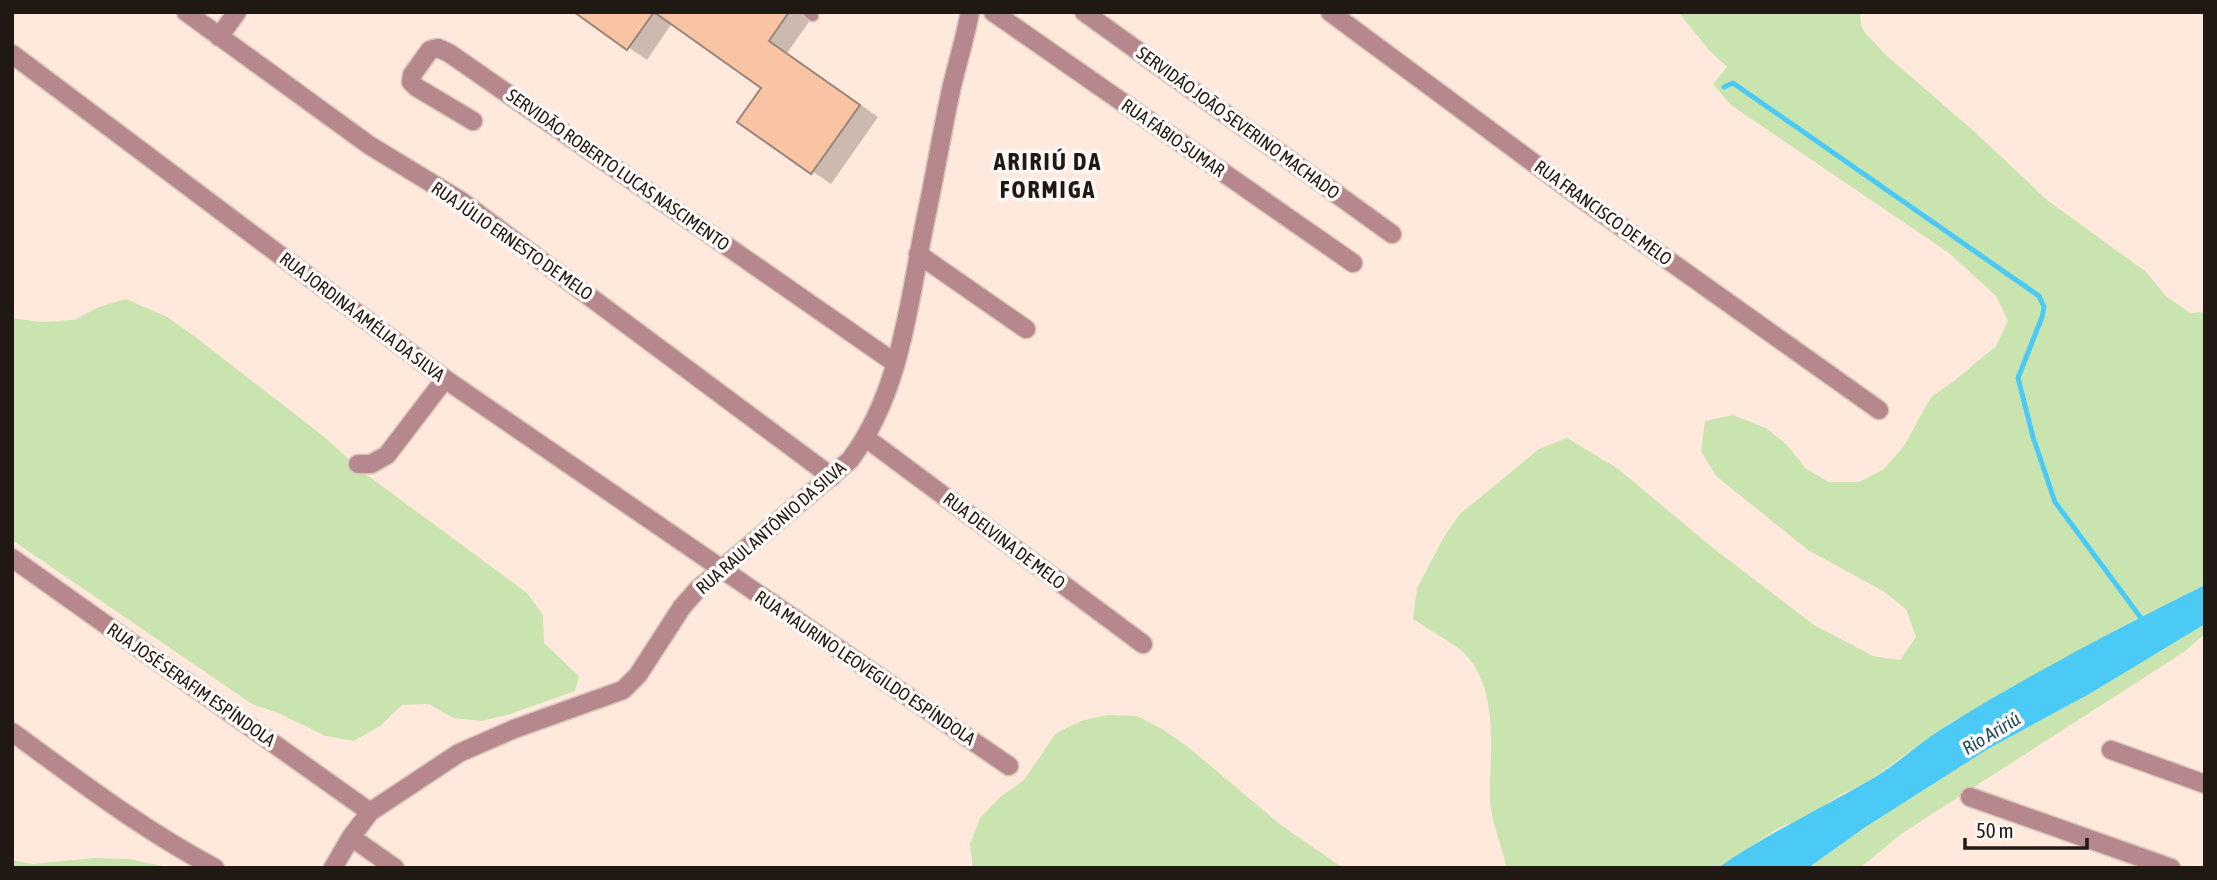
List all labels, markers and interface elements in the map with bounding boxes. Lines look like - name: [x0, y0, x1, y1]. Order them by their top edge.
- street label: SERVIDÃO JOÃO SEVERINO MACHADO: [1133, 42, 1344, 203]
- street label: SERVIDÃO ROBERTO LUCAS NASCIMENTO: [503, 84, 734, 255]
- street label: RUA FÁBIO SUMAR: [1118, 94, 1229, 181]
- district label: ARIRIÚ DA FORMIGA: [993, 148, 1102, 203]
- street label: RUA FRANCISCO DE MELO: [1531, 156, 1676, 269]
- street label: RUA JÚLIO ERNESTO DE MELO: [428, 177, 597, 304]
- street label: RUA JORDINA AMÉLIA DA SILVA: [276, 248, 449, 386]
- street label: RUA RAUL ANTÔNIO DA SILVA: [692, 457, 850, 598]
- street label: RUA DELVINA DE MELO: [939, 488, 1069, 593]
- street label: RUA MAURINO LEOVEGILDO ESPÍNDOLA: [751, 586, 979, 749]
- street label: RUA JOSÉ SERAFIM ESPÍNDOLA: [103, 619, 279, 751]
- water label: Rio Aririú: [1958, 707, 2024, 759]
- scale bar: [1965, 806, 2088, 850]
- text: 50 m: [1976, 818, 2014, 842]

